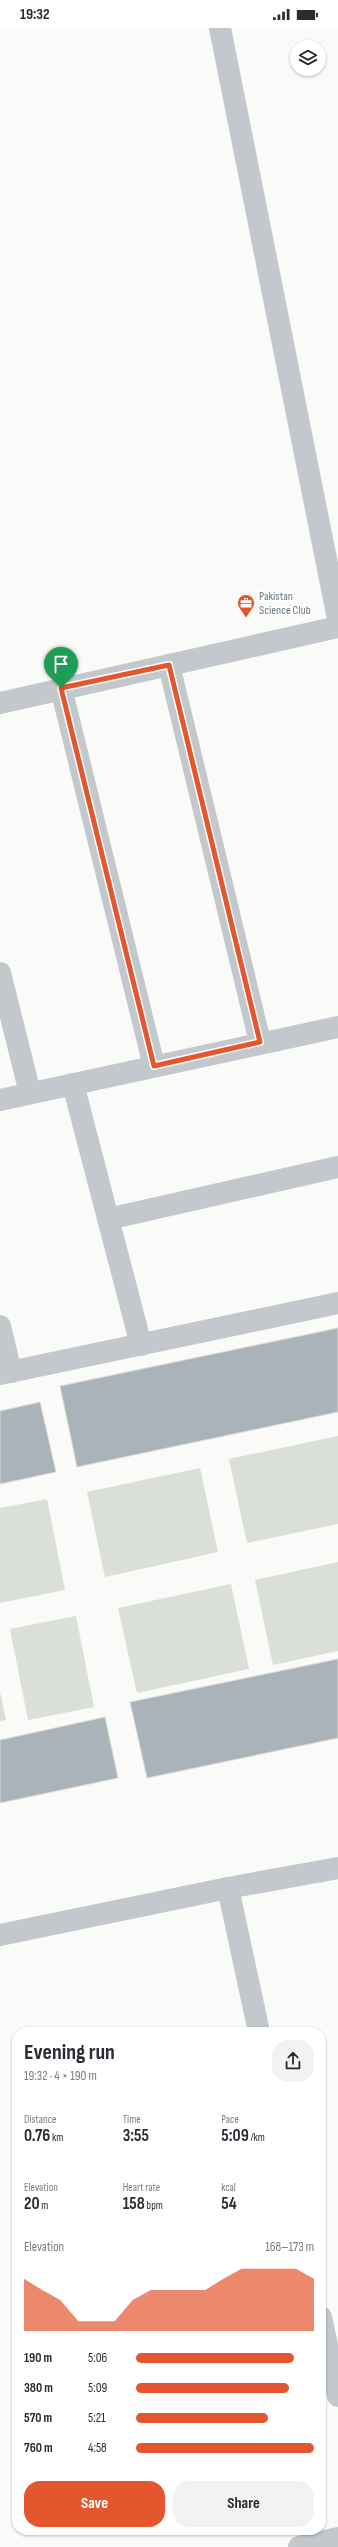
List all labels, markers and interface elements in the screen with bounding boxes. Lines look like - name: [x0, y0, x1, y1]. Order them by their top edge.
- text: 19:32: [20, 5, 50, 24]
- map controls: [290, 40, 326, 76]
- button: layers: [290, 40, 326, 76]
- place label: Pakistan Science Club: [259, 589, 311, 618]
- office icon: Pakistan Science Club: [236, 593, 256, 618]
- pin: [44, 647, 78, 688]
- icon: arrive: [50, 653, 72, 675]
- text: Evening run: [24, 2039, 115, 2066]
- button: share: [272, 2040, 314, 2082]
- text: 19:32 · 4 × 190 m: [24, 2068, 97, 2084]
- text: Distance: [24, 2113, 56, 2126]
- text: Time: [123, 2113, 141, 2126]
- text: Pace: [221, 2113, 239, 2126]
- text: 0.76: [24, 2126, 50, 2146]
- text: 3:55: [123, 2126, 149, 2146]
- text: 5:09: [221, 2126, 249, 2146]
- text: km: [50, 2131, 63, 2144]
- text: /km: [249, 2131, 265, 2144]
- text: Elevation: [24, 2181, 58, 2194]
- text: Heart rate: [123, 2181, 160, 2194]
- text: kcal: [221, 2181, 236, 2194]
- text: 20: [24, 2194, 40, 2214]
- text: 158: [123, 2194, 145, 2214]
- text: 54: [221, 2194, 237, 2214]
- text: m: [40, 2199, 48, 2212]
- text: bpm: [145, 2199, 163, 2212]
- text: Elevation: [24, 2239, 64, 2255]
- text: 168–173 m: [265, 2239, 314, 2255]
- text: 190 m: [24, 2350, 52, 2366]
- text: 5:06: [88, 2350, 107, 2366]
- text: 380 m: [24, 2380, 53, 2396]
- text: 5:09: [88, 2380, 107, 2396]
- text: 570 m: [24, 2410, 52, 2426]
- text: 5:21: [88, 2410, 106, 2426]
- text: 760 m: [24, 2440, 53, 2456]
- text: 4:58: [88, 2440, 107, 2456]
- button: Save: [24, 2481, 165, 2527]
- button: Share: [173, 2481, 314, 2527]

